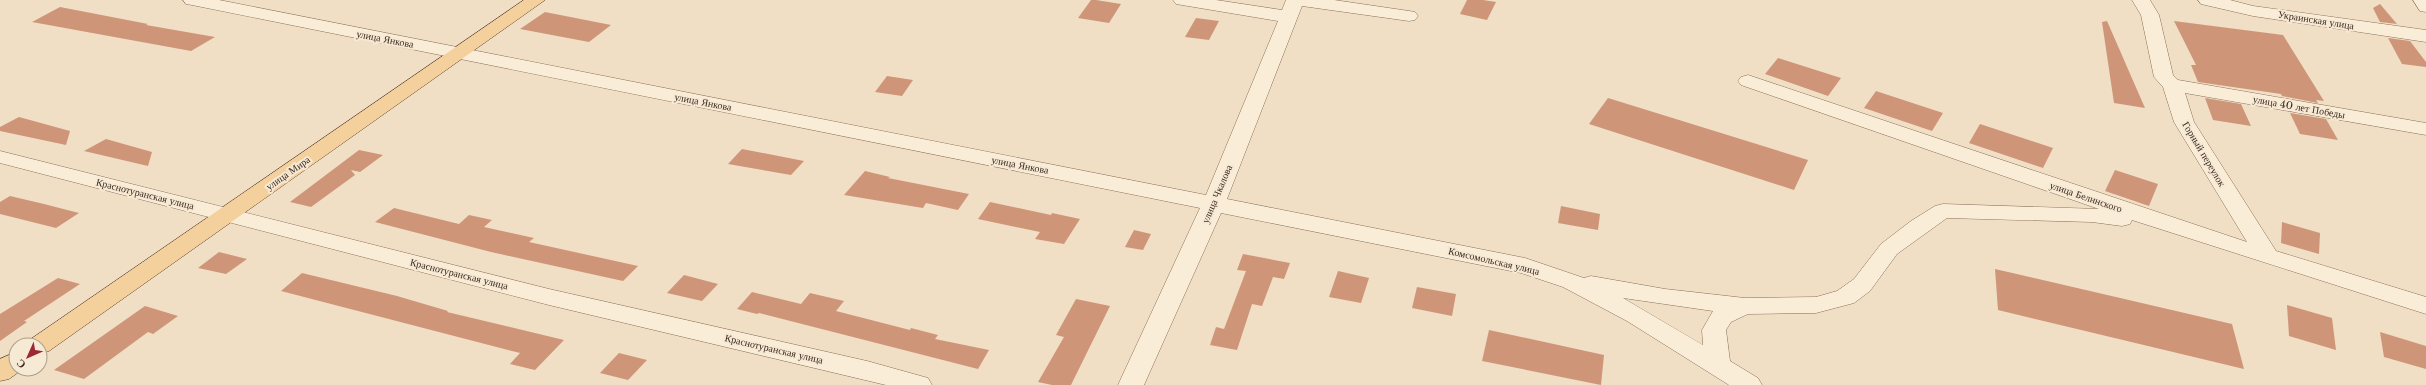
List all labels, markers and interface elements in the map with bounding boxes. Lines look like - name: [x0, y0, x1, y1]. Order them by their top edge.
- street label: Украинская улица: [2277, 8, 2356, 33]
- street label: улица Янкова: [355, 27, 415, 51]
- street label: улица Янкова: [673, 90, 733, 114]
- street label: улица 40 лет Победы: [2252, 92, 2346, 122]
- street label: Горный переулок: [2179, 119, 2229, 189]
- street label: улица Мира: [263, 153, 313, 193]
- street label: улица Янкова: [990, 153, 1050, 177]
- street label: улица Чкалова: [1199, 162, 1235, 225]
- street label: Краснотуранская улица: [95, 176, 196, 213]
- street label: улица Белинского: [2048, 178, 2124, 216]
- street label: Комсомольская улица: [1447, 244, 1541, 278]
- street label: Краснотуранская улица: [409, 256, 510, 293]
- street label: Краснотуранская улица: [724, 331, 825, 367]
- north arrow: [8, 337, 48, 377]
- text: С: [13, 356, 29, 372]

